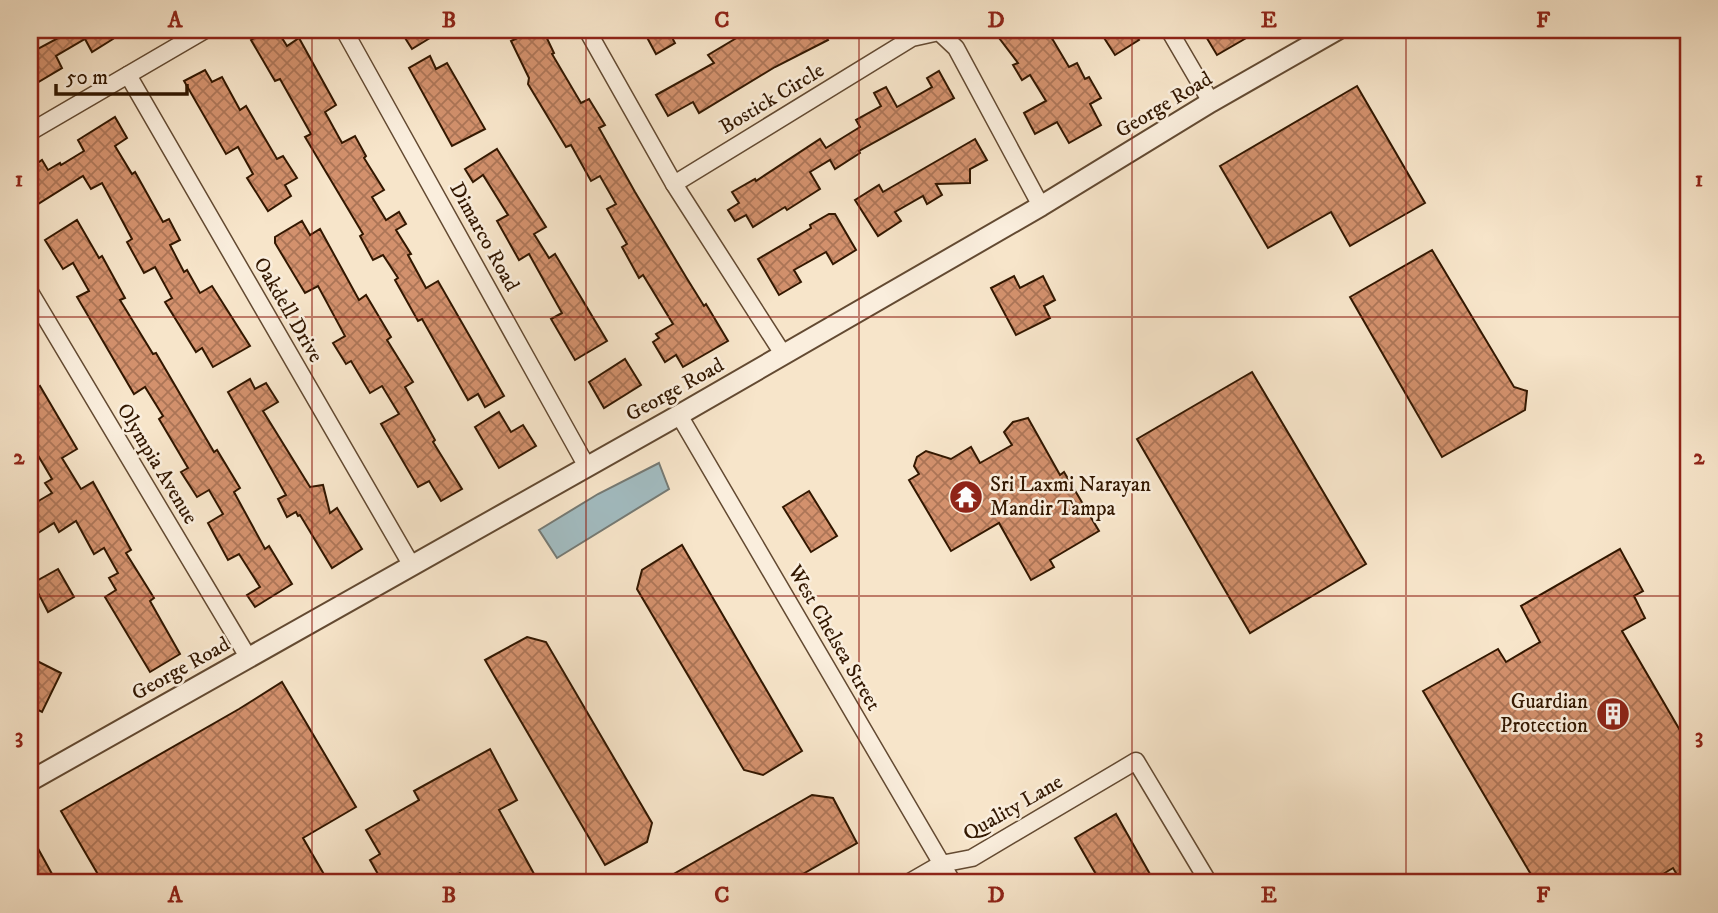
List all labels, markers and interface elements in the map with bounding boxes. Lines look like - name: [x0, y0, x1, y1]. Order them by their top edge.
- text: A: [167, 6, 184, 35]
- text: B: [442, 6, 456, 35]
- text: C: [714, 6, 730, 35]
- text: D: [987, 6, 1005, 35]
- text: E: [1261, 6, 1277, 35]
- text: F: [1536, 6, 1551, 35]
- scale bar: [56, 52, 187, 96]
- street label: Bostick Circle: [715, 57, 829, 140]
- text: 50 m: [66, 65, 108, 91]
- street label: George Road: [1111, 66, 1218, 144]
- text: 1: [15, 165, 23, 194]
- text: 1: [1695, 165, 1703, 194]
- street label: Dimarco Road: [443, 178, 525, 297]
- street label: Oakdell Drive: [247, 253, 329, 367]
- street label: George Road: [621, 352, 729, 428]
- street label: Olympia Avenue: [111, 399, 203, 529]
- text: 2: [13, 443, 25, 472]
- text: 2: [1693, 443, 1705, 472]
- place label: Sri Laxmi Narayan Mandir Tampa: [990, 472, 1151, 522]
- temple icon: Sri Laxmi Narayan Mandir Tampa: [947, 478, 985, 516]
- street label: West Chelsea Street: [781, 560, 886, 716]
- street label: George Road: [127, 631, 235, 707]
- place label: Guardian Protection: [1500, 689, 1588, 739]
- building icon: Guardian Protection: [1594, 695, 1632, 733]
- text: 3: [15, 722, 23, 751]
- text: 3: [1695, 722, 1703, 751]
- street label: Quality Lane: [958, 769, 1068, 847]
- text: A: [167, 881, 184, 910]
- text: B: [442, 881, 456, 910]
- text: C: [714, 881, 730, 910]
- text: D: [987, 881, 1005, 910]
- text: E: [1261, 881, 1277, 910]
- text: F: [1536, 881, 1551, 910]

